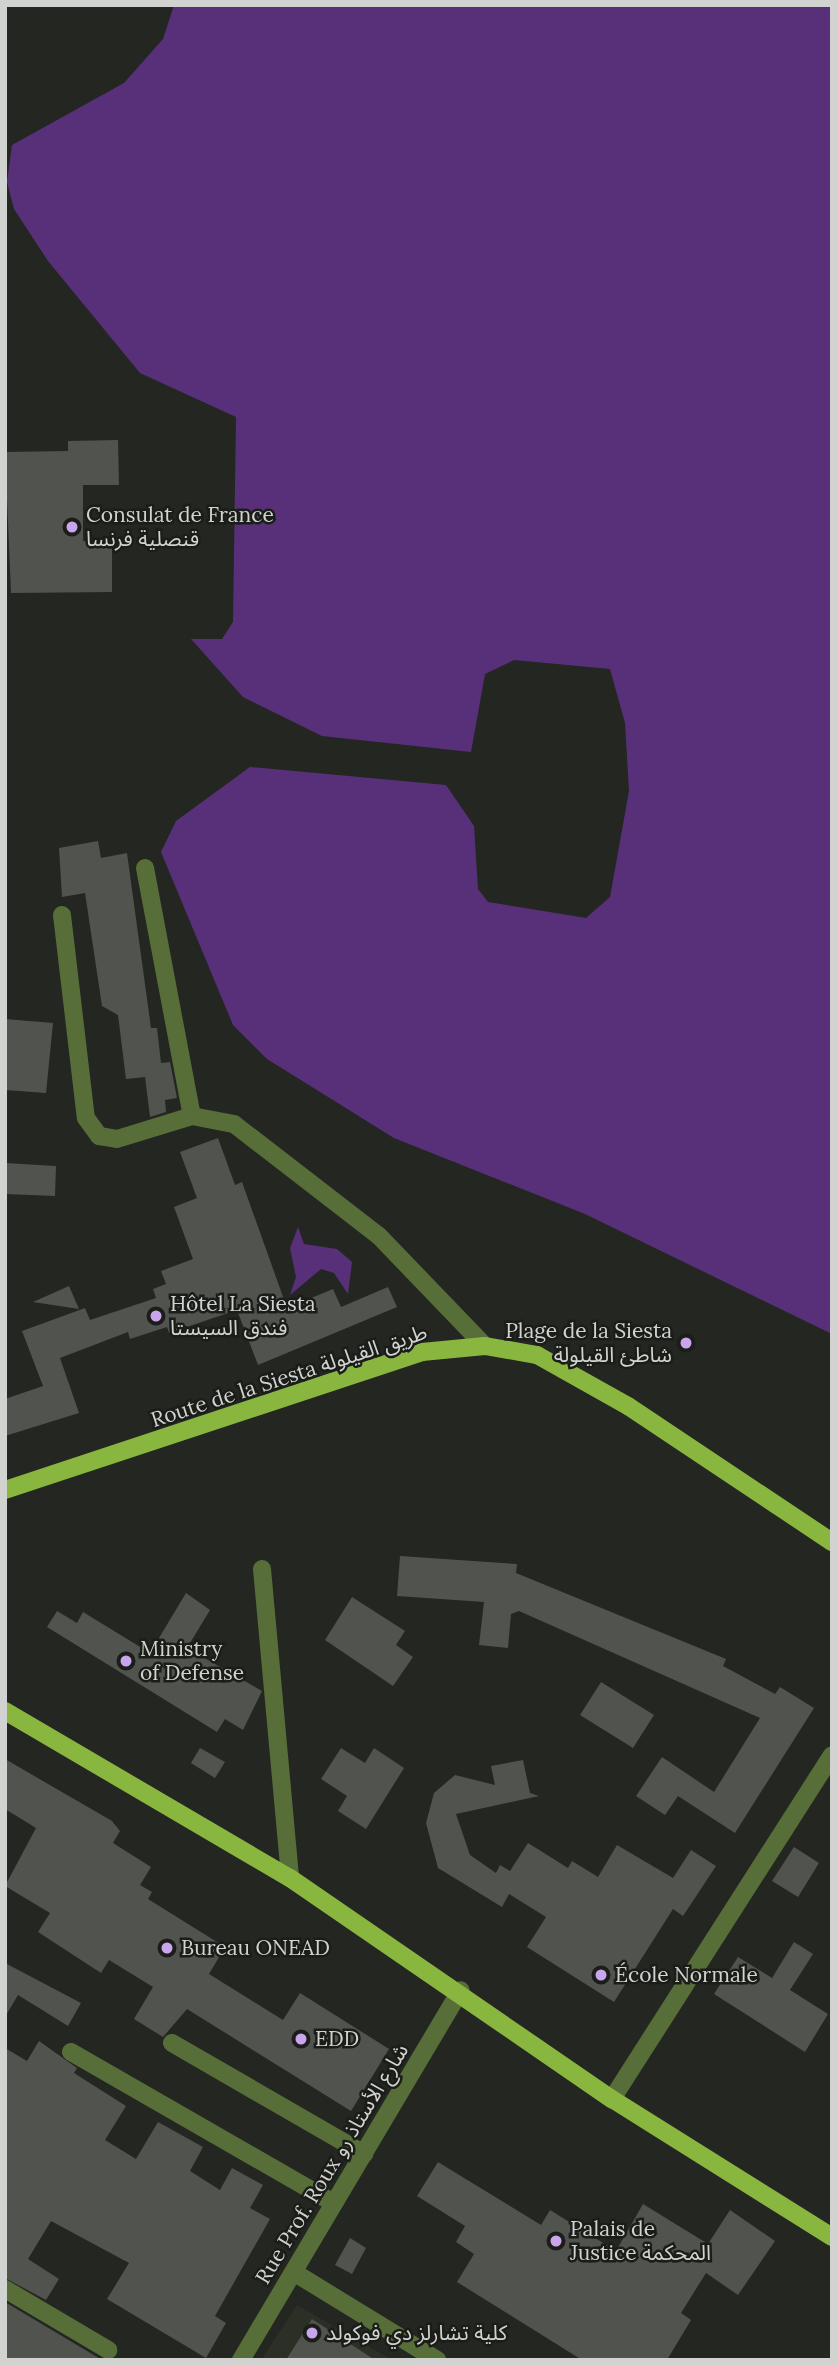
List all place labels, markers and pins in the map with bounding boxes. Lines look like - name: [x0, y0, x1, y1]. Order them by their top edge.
- place label: Consulat de France قنصلية فرنسا: [86, 502, 274, 552]
- marker: Consulat de France قنصلية فرنسا: [64, 519, 80, 535]
- place label: Hôtel La Siesta فندق السيستا: [170, 1291, 316, 1341]
- marker: Hôtel La Siesta فندق السيستا: [148, 1308, 164, 1324]
- place label: Plage de la Siesta شاطئ القيلولة: [505, 1318, 672, 1368]
- marker: Plage de la Siesta شاطئ القيلولة: [678, 1335, 694, 1351]
- place label: Ministry of Defense: [140, 1636, 244, 1686]
- marker: Ministry of Defense: [118, 1653, 134, 1669]
- place label: Bureau ONEAD: [181, 1935, 330, 1961]
- marker: Bureau ONEAD: [159, 1940, 175, 1956]
- place label: École Normale: [615, 1962, 758, 1988]
- marker: École Normale: [593, 1967, 609, 1983]
- place label: EDD: [315, 2026, 359, 2052]
- marker: EDD: [293, 2031, 309, 2047]
- place label: Palais de Justice المحكمة: [570, 2216, 711, 2266]
- marker: Palais de Justice المحكمة: [548, 2233, 564, 2249]
- place label: كلية تشارلز دي فوكولد: [326, 2320, 507, 2346]
- marker: كلية تشارلز دي فوكولد: [304, 2325, 320, 2341]

